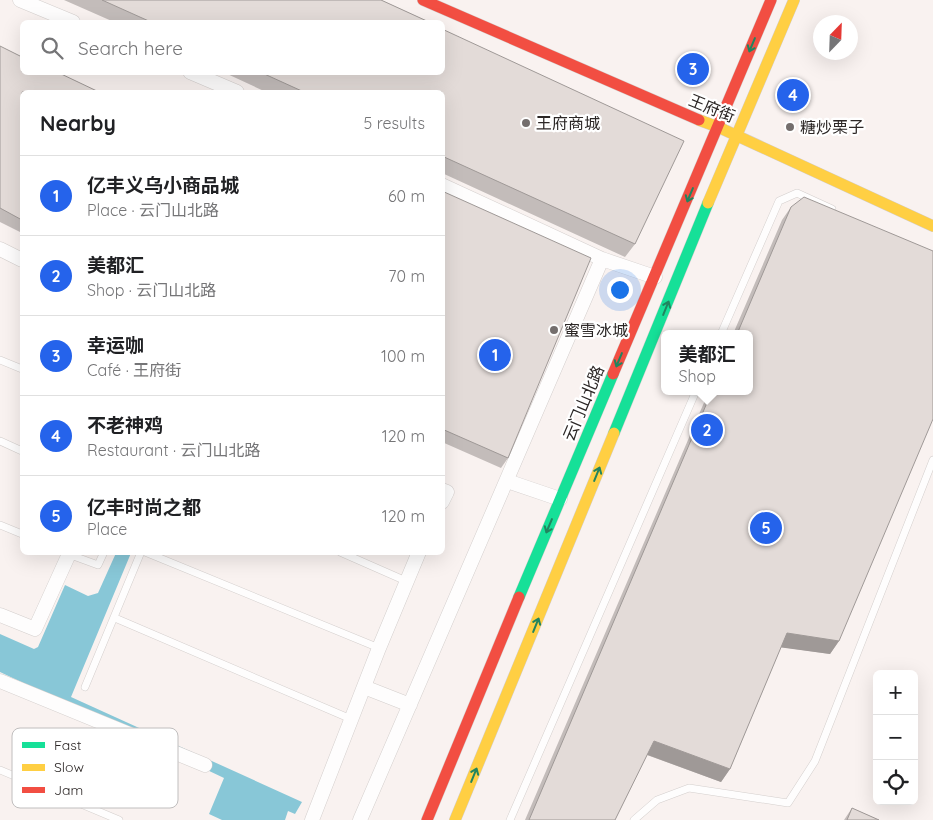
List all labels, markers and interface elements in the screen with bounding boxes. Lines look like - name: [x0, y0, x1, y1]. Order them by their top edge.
- north arrow: [813, 15, 858, 60]
- search box: [20, 20, 445, 75]
- icon: search: [38, 34, 66, 62]
- text: Search here: [78, 36, 183, 60]
- one-way arrow: [747, 37, 757, 52]
- pin: 3: [677, 50, 709, 88]
- pin: 4: [777, 76, 809, 114]
- street label: 王府街: [686, 90, 738, 126]
- text: Nearby: [40, 110, 116, 136]
- text: 5 results: [364, 113, 425, 133]
- place label: 王府商城: [536, 113, 600, 133]
- marker: 王府商城: [520, 117, 532, 129]
- place label: 糖炒栗子: [800, 117, 864, 137]
- marker: 糖炒栗子: [784, 121, 796, 133]
- text: 亿丰义乌小商品城: [87, 173, 239, 197]
- text: 1: [53, 186, 59, 206]
- text: 60 m: [388, 186, 425, 206]
- one-way arrow: [684, 187, 694, 202]
- text: Place · 云门山北路: [87, 200, 219, 220]
- text: 美都汇: [87, 253, 144, 277]
- text: 2: [51, 266, 61, 286]
- text: 70 m: [388, 266, 425, 286]
- your location: [607, 277, 633, 303]
- text: Shop · 云门山北路: [87, 280, 216, 300]
- one-way arrow: [661, 301, 671, 316]
- place label: 蜜雪冰城: [564, 320, 628, 340]
- marker: 蜜雪冰城: [548, 324, 560, 336]
- popup: [661, 330, 753, 395]
- text: 幸运咖: [87, 333, 144, 357]
- pin: 1: [479, 336, 511, 374]
- text: 美都汇: [678, 342, 736, 366]
- text: 3: [52, 346, 60, 366]
- text: 100 m: [381, 346, 425, 366]
- one-way arrow: [614, 353, 623, 368]
- text: Café · 王府街: [87, 360, 181, 380]
- street label: 云门山北路: [558, 362, 608, 444]
- text: Shop: [678, 366, 716, 386]
- pin: 2: [691, 411, 723, 449]
- text: 不老神鸡: [87, 413, 163, 437]
- text: 4: [51, 426, 61, 446]
- text: 120 m: [382, 426, 425, 446]
- text: Restaurant · 云门山北路: [87, 440, 260, 460]
- one-way arrow: [593, 467, 603, 482]
- text: 亿丰时尚之都: [87, 495, 201, 519]
- text: 5: [51, 506, 61, 526]
- text: 120 m: [382, 506, 425, 526]
- pin: 5: [750, 509, 782, 547]
- one-way arrow: [544, 518, 553, 533]
- text: Place: [87, 519, 127, 539]
- one-way arrow: [532, 617, 541, 632]
- map controls: [873, 670, 918, 805]
- button: +: [873, 670, 918, 715]
- button: −: [873, 715, 918, 760]
- legend: [12, 728, 178, 808]
- text: Fast: [54, 736, 82, 754]
- text: Slow: [54, 758, 84, 776]
- button: locate: [873, 760, 918, 805]
- one-way arrow: [470, 768, 479, 783]
- text: Jam: [54, 781, 83, 799]

